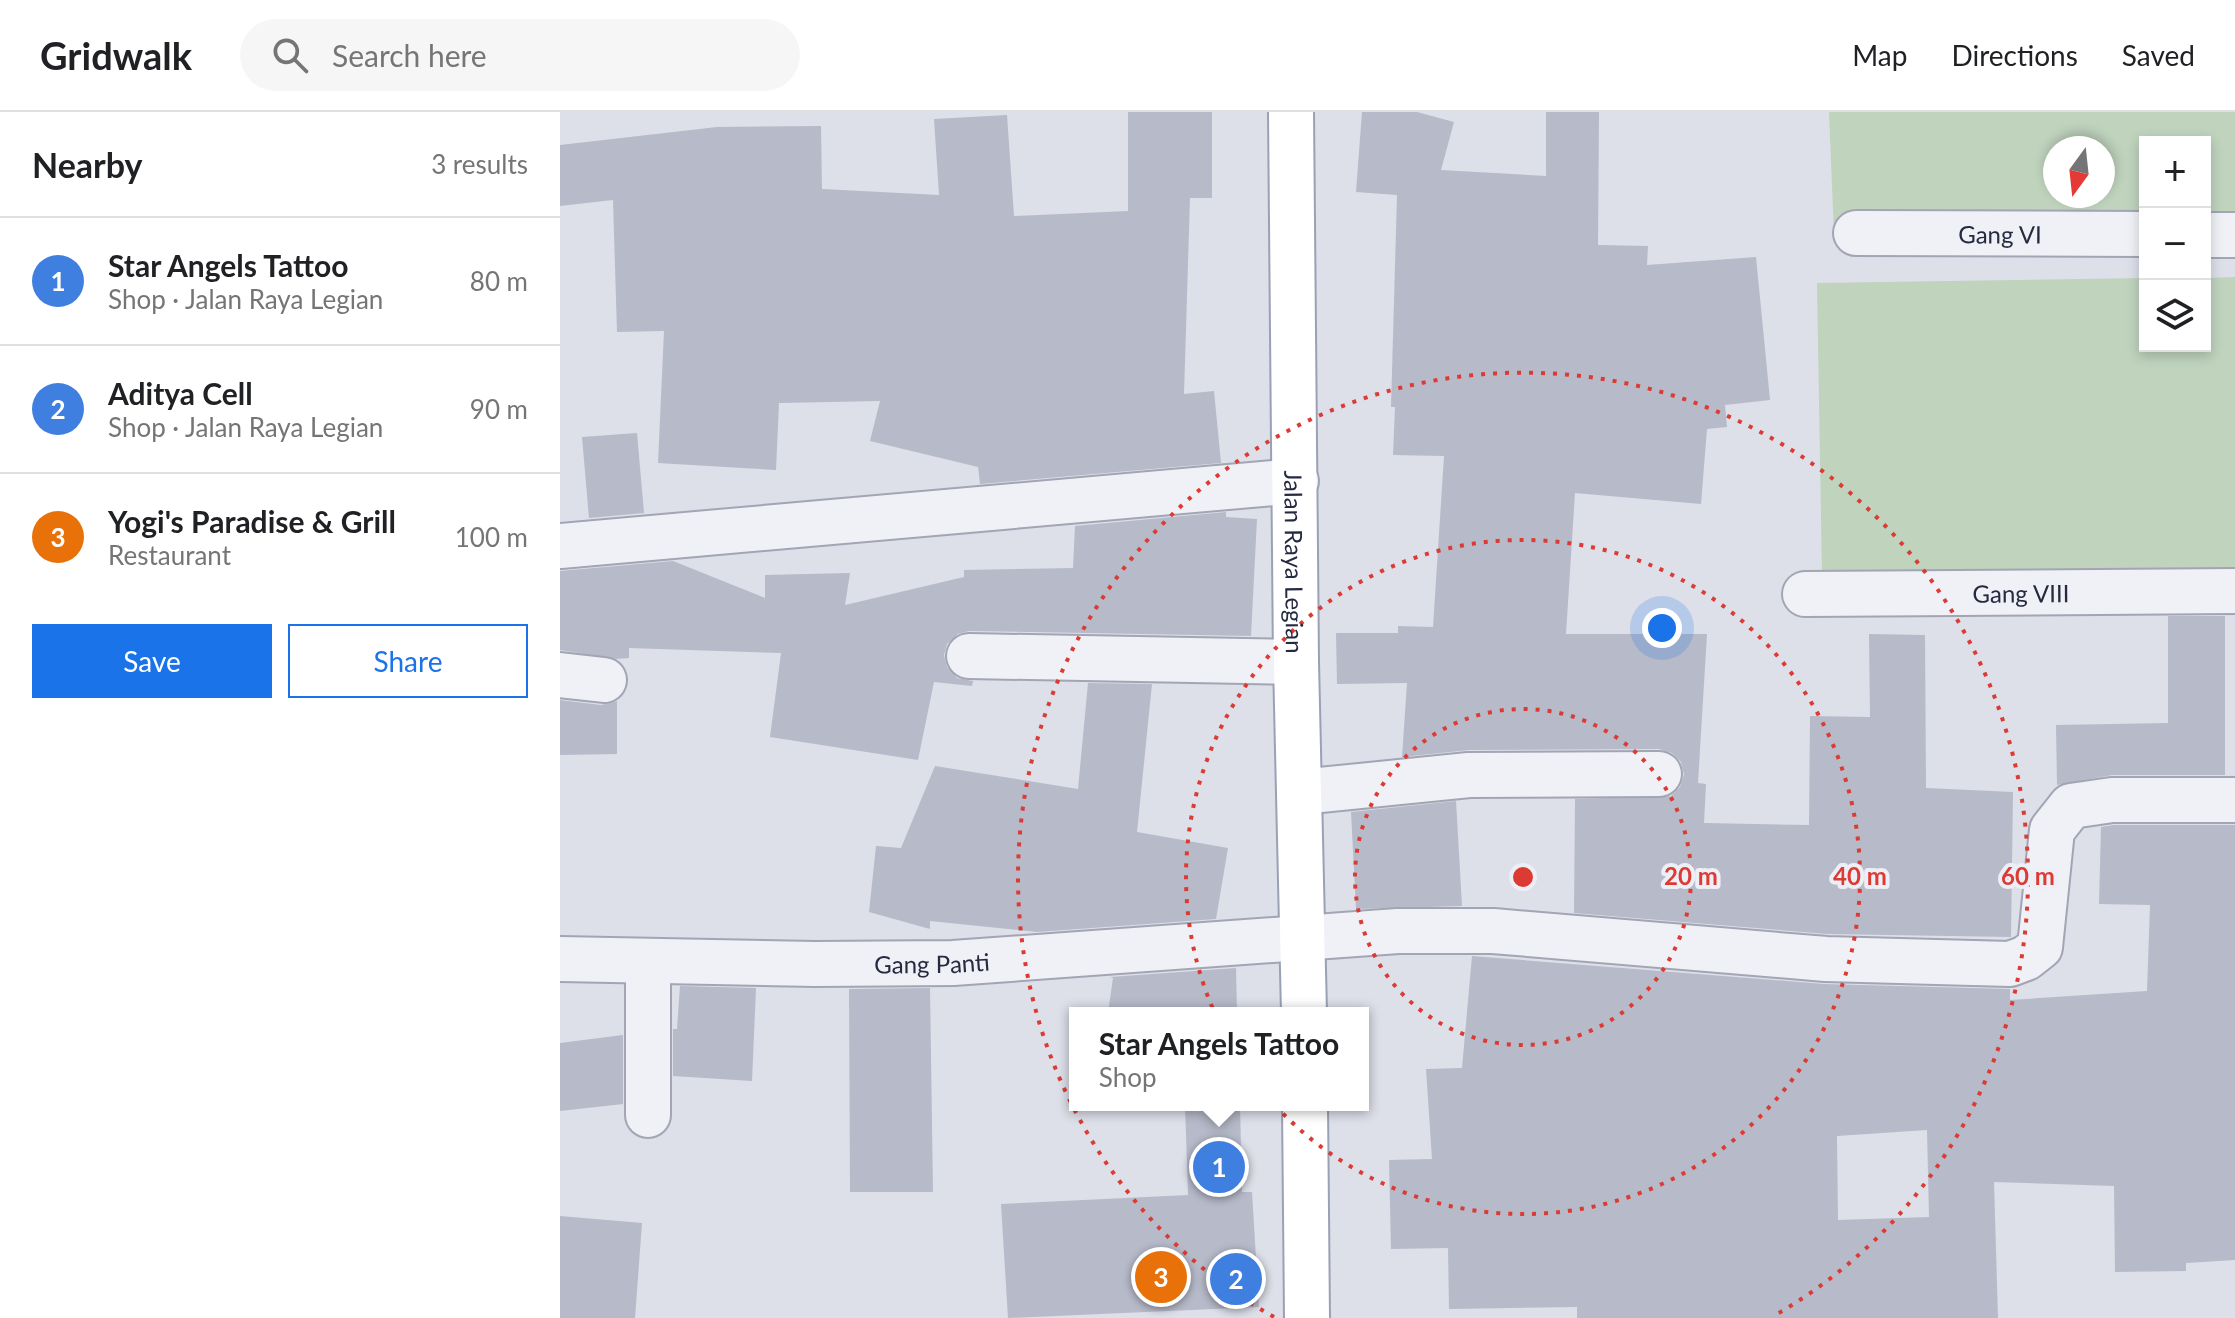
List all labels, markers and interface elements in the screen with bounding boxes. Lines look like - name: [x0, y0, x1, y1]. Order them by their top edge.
- search box: [240, 19, 800, 91]
- text: Gridwalk: [40, 32, 192, 78]
- icon: search: [268, 33, 312, 77]
- text: Search here: [332, 37, 487, 73]
- text: Map: [1852, 38, 1907, 72]
- text: Directions: [1951, 38, 2078, 72]
- text: Saved: [2122, 38, 2195, 72]
- north arrow: [2043, 136, 2115, 208]
- map controls: [2139, 136, 2211, 352]
- button: +: [2139, 136, 2211, 208]
- text: Nearby: [32, 144, 143, 185]
- text: 3 results: [431, 148, 528, 180]
- button: −: [2139, 208, 2211, 280]
- street label: Gang VI: [1958, 219, 2042, 248]
- text: Star Angels Tattoo: [108, 247, 349, 283]
- text: 1: [50, 265, 66, 297]
- text: 80 m: [470, 265, 528, 297]
- button: layers: [2139, 280, 2211, 352]
- text: Shop · Jalan Raya Legian: [108, 283, 383, 315]
- text: Aditya Cell: [108, 375, 253, 411]
- text: 2: [50, 393, 66, 425]
- text: 90 m: [470, 393, 528, 425]
- text: Shop · Jalan Raya Legian: [108, 411, 383, 443]
- street label: Jalan Raya Legian: [1280, 470, 1310, 654]
- text: Yogi's Paradise & Grill: [108, 503, 396, 539]
- text: 3: [50, 521, 66, 553]
- text: 100 m: [455, 521, 528, 553]
- text: Restaurant: [108, 539, 231, 571]
- street label: Gang VIII: [1972, 578, 2070, 607]
- your location: [1642, 608, 1682, 648]
- button: Save: [32, 624, 272, 698]
- button: Share: [288, 624, 528, 698]
- text: 20 m: [1664, 861, 1718, 890]
- text: 40 m: [1833, 861, 1887, 890]
- text: 60 m: [2001, 861, 2055, 890]
- centre of rings: [1509, 863, 1537, 891]
- street label: Gang Panti: [874, 946, 991, 978]
- popup: [1069, 1007, 1369, 1111]
- text: Star Angels Tattoo: [1099, 1025, 1339, 1061]
- text: Shop: [1099, 1061, 1156, 1093]
- pin: 1: [1193, 1137, 1245, 1197]
- pin: 3: [1135, 1247, 1187, 1307]
- pin: 2: [1210, 1249, 1262, 1309]

